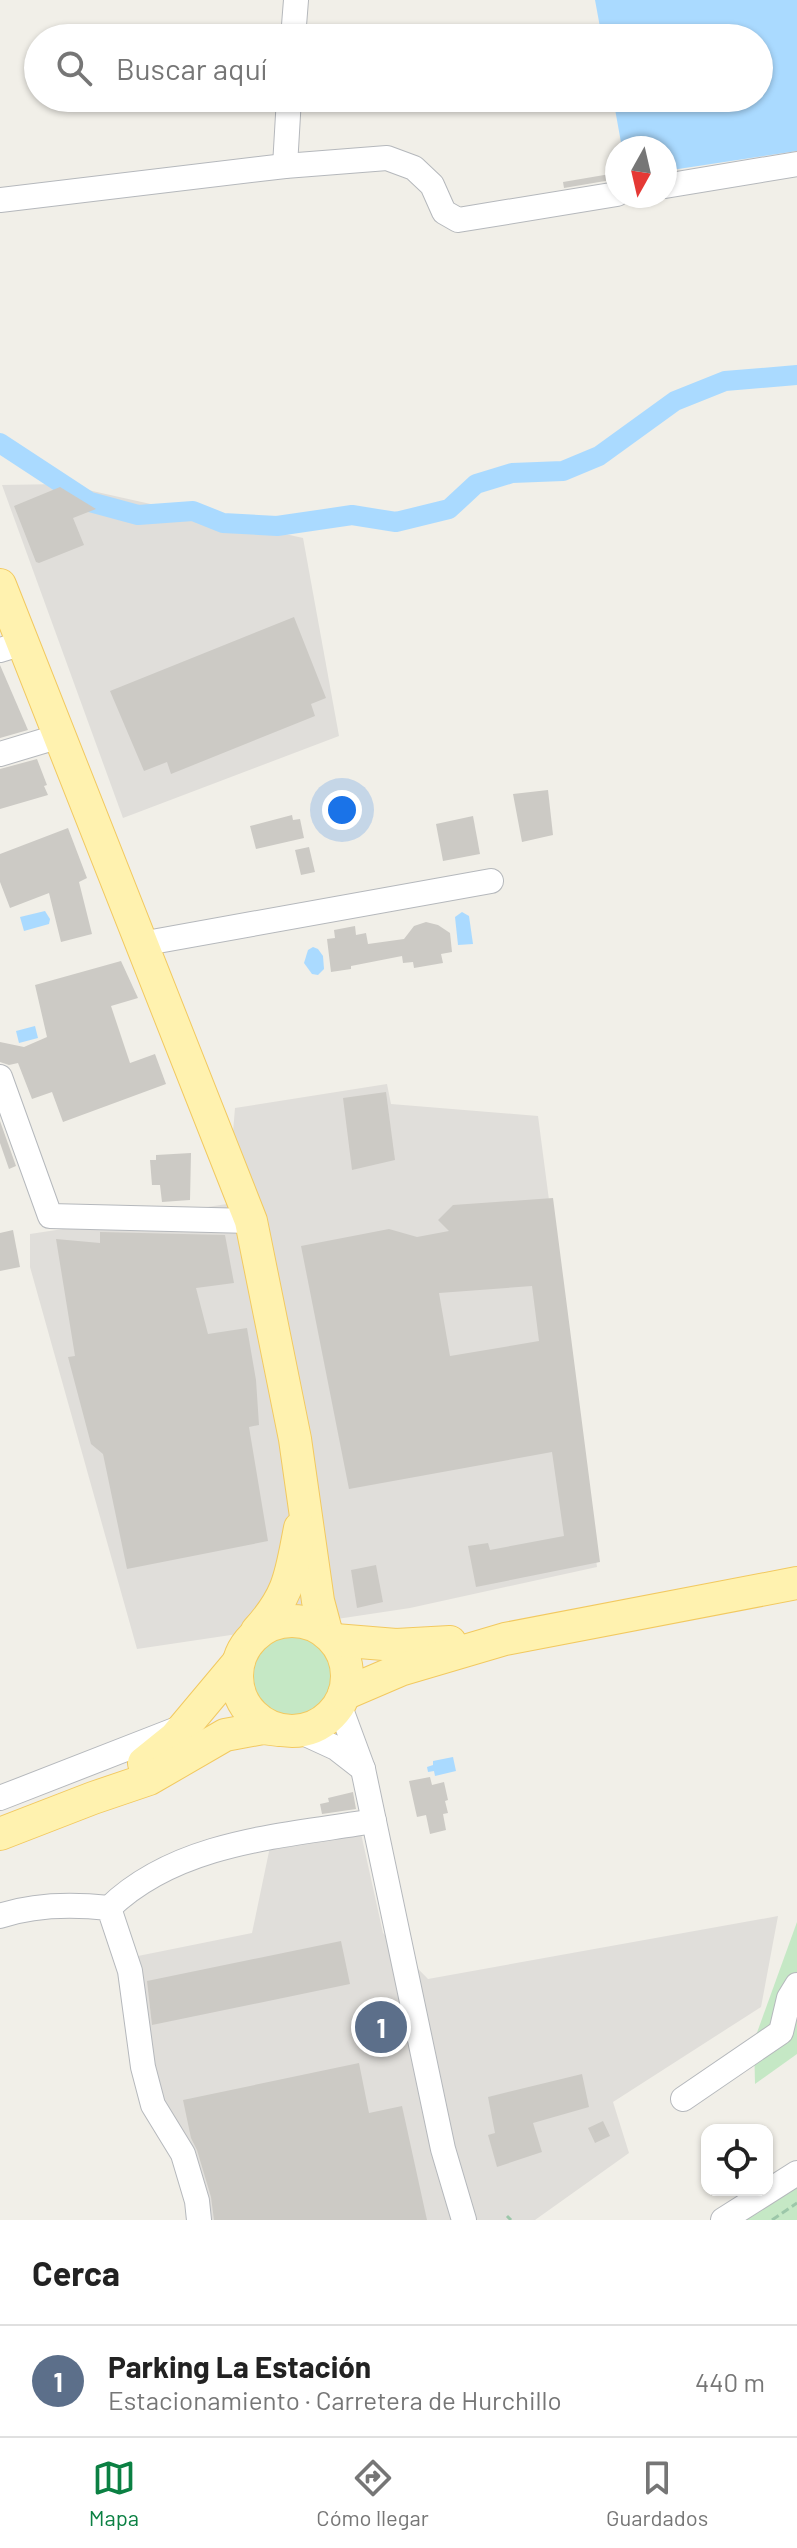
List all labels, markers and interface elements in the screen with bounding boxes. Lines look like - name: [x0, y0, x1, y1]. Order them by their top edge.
- search box: [24, 24, 773, 112]
- icon: search: [52, 46, 96, 90]
- text: Buscar aquí: [116, 50, 267, 86]
- north arrow: [605, 136, 677, 208]
- your location: [322, 790, 362, 830]
- pin: 1: [355, 1997, 407, 2057]
- map controls: [701, 2124, 773, 2196]
- button: locate: [701, 2124, 773, 2196]
- text: Cerca: [32, 2252, 120, 2293]
- text: Parking La Estación: [108, 2348, 371, 2384]
- text: 1: [53, 2366, 63, 2397]
- text: 440 m: [695, 2366, 765, 2397]
- text: Estacionamiento · Carretera de Hurchillo: [108, 2384, 562, 2415]
- tab: Mapa: [89, 2456, 139, 2530]
- tab: Cómo llegar: [316, 2456, 429, 2530]
- tab: Guardados: [606, 2456, 708, 2530]

